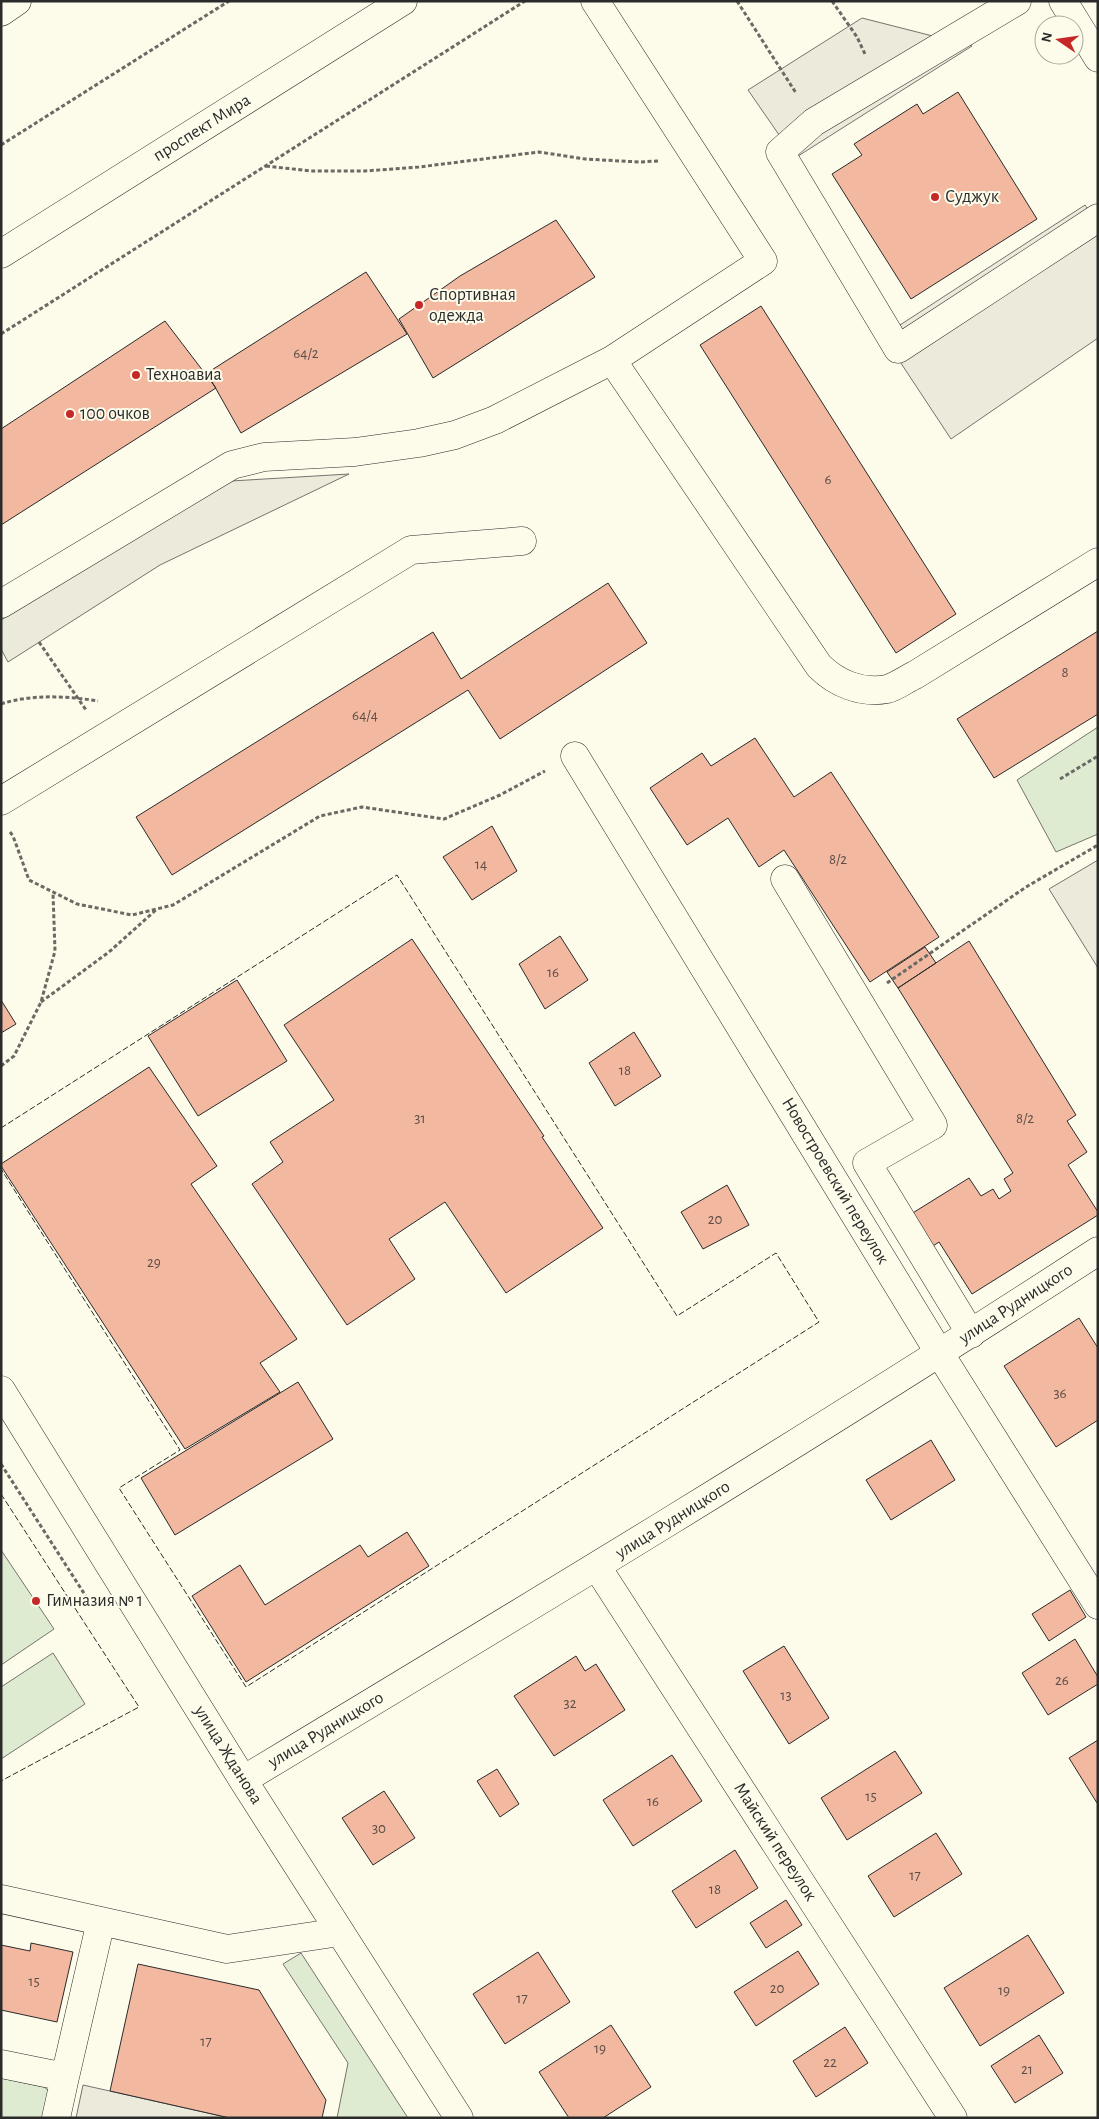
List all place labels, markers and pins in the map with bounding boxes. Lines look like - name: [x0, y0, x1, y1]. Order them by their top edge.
- place label: Суджук: [945, 188, 1000, 206]
- marker: Суджук: [929, 191, 941, 203]
- place label: Спортивная одежда: [429, 286, 516, 325]
- marker: Спортивная одежда: [413, 299, 425, 311]
- place label: Техноавиа: [146, 366, 222, 384]
- marker: Техноавиа: [130, 369, 142, 381]
- place label: 100 очков: [80, 405, 150, 423]
- marker: 100 очков: [64, 408, 76, 420]
- place label: Гимназия № 1: [46, 1592, 143, 1610]
- marker: Гимназия № 1: [30, 1595, 42, 1607]

